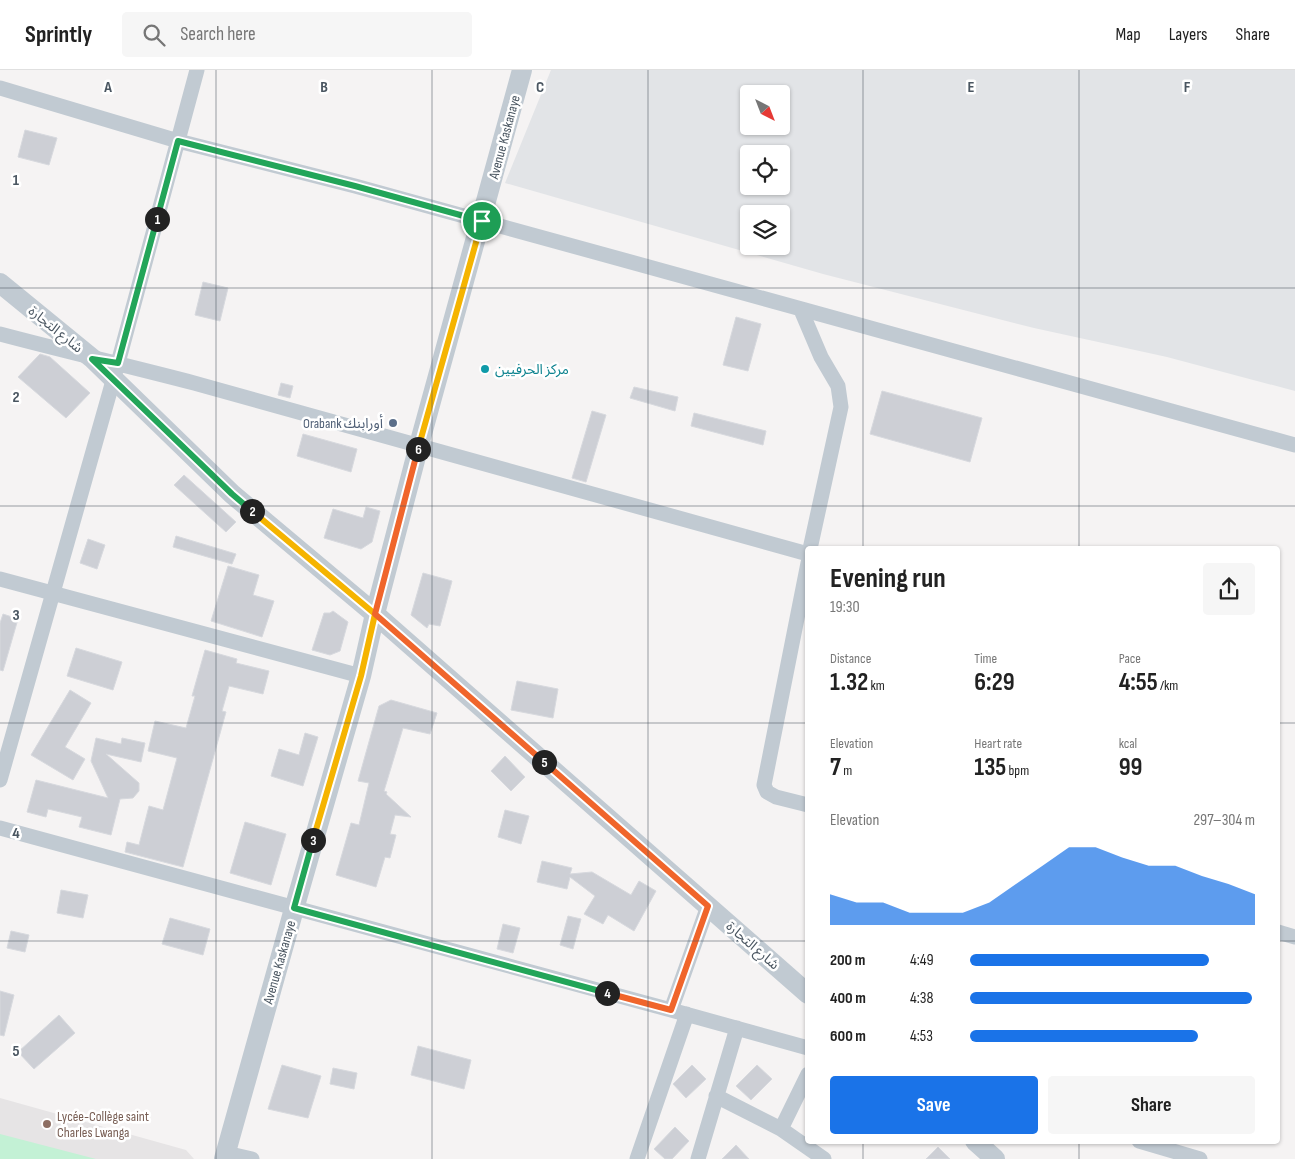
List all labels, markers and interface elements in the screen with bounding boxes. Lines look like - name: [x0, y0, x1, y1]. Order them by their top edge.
- search box: [122, 12, 472, 57]
- text: Sprintly: [25, 20, 92, 49]
- icon: search: [140, 21, 168, 49]
- text: Search here: [180, 23, 256, 46]
- text: Map: [1116, 24, 1141, 45]
- text: Layers: [1169, 24, 1208, 45]
- text: Share: [1236, 24, 1270, 45]
- text: A: [103, 78, 112, 97]
- text: B: [320, 78, 328, 97]
- text: C: [536, 78, 544, 97]
- text: E: [968, 78, 975, 97]
- text: F: [1184, 78, 1191, 97]
- north arrow: [740, 85, 790, 135]
- map controls: [740, 85, 790, 255]
- street label: Avenue Kaskanaye: [485, 93, 524, 182]
- button: locate: [740, 145, 790, 195]
- text: 1: [13, 171, 20, 190]
- pin: [461, 200, 503, 242]
- button: layers: [740, 205, 790, 255]
- pin: 1: [144, 206, 170, 232]
- icon: arrive: [468, 207, 496, 235]
- text: 1: [155, 211, 160, 228]
- street label: شارع التجارة: [24, 302, 86, 358]
- place label: مركز الحرفيين: [495, 361, 569, 378]
- marker: مركز الحرفيين: [479, 363, 491, 375]
- text: 2: [12, 388, 20, 407]
- place label: Orabank أورابنك: [303, 414, 383, 432]
- marker: Orabank أورابنك: [387, 417, 399, 429]
- pin: 6: [406, 436, 430, 462]
- text: 6: [415, 441, 422, 458]
- pin: 2: [240, 498, 264, 524]
- text: 2: [249, 503, 256, 520]
- text: Evening run: [830, 562, 946, 595]
- button: share: [1203, 563, 1255, 615]
- text: 19:30: [830, 598, 860, 617]
- text: 3: [12, 606, 20, 625]
- text: Distance: [830, 650, 871, 667]
- text: Time: [974, 650, 997, 667]
- text: Pace: [1119, 650, 1141, 667]
- text: 1.32: [830, 667, 868, 698]
- text: 6:29: [974, 667, 1014, 698]
- text: 4:55: [1119, 667, 1158, 698]
- text: km: [868, 677, 885, 694]
- text: /km: [1158, 677, 1178, 694]
- text: Elevation: [830, 735, 873, 752]
- text: Heart rate: [974, 735, 1022, 752]
- text: kcal: [1119, 735, 1137, 752]
- pin: 5: [532, 750, 556, 774]
- text: 7: [830, 752, 841, 783]
- text: 135: [974, 752, 1006, 783]
- text: 99: [1119, 752, 1142, 783]
- text: 5: [541, 754, 548, 771]
- text: m: [841, 762, 852, 779]
- text: bpm: [1006, 762, 1029, 779]
- text: Elevation: [830, 811, 879, 830]
- text: 297–304 m: [1193, 811, 1255, 830]
- text: 4: [12, 824, 20, 843]
- pin: 3: [300, 828, 326, 852]
- text: 3: [310, 832, 317, 849]
- street label: Avenue Kaskanaye: [259, 918, 300, 1007]
- street label: شارع التجارة: [721, 918, 783, 975]
- text: 200 m: [830, 951, 865, 970]
- text: 4:49: [910, 951, 934, 970]
- pin: 4: [594, 980, 620, 1006]
- text: 4: [604, 985, 611, 1002]
- text: 400 m: [830, 989, 866, 1008]
- text: 4:38: [910, 989, 933, 1008]
- text: 600 m: [830, 1027, 866, 1046]
- text: 4:53: [910, 1027, 933, 1046]
- text: 5: [12, 1042, 20, 1061]
- button: Save: [830, 1076, 1038, 1134]
- button: Share: [1048, 1076, 1255, 1134]
- place label: Lycée-Collège saint Charles Lwanga: [57, 1108, 149, 1141]
- marker: Lycée-Collège saint Charles Lwanga: [41, 1118, 53, 1130]

